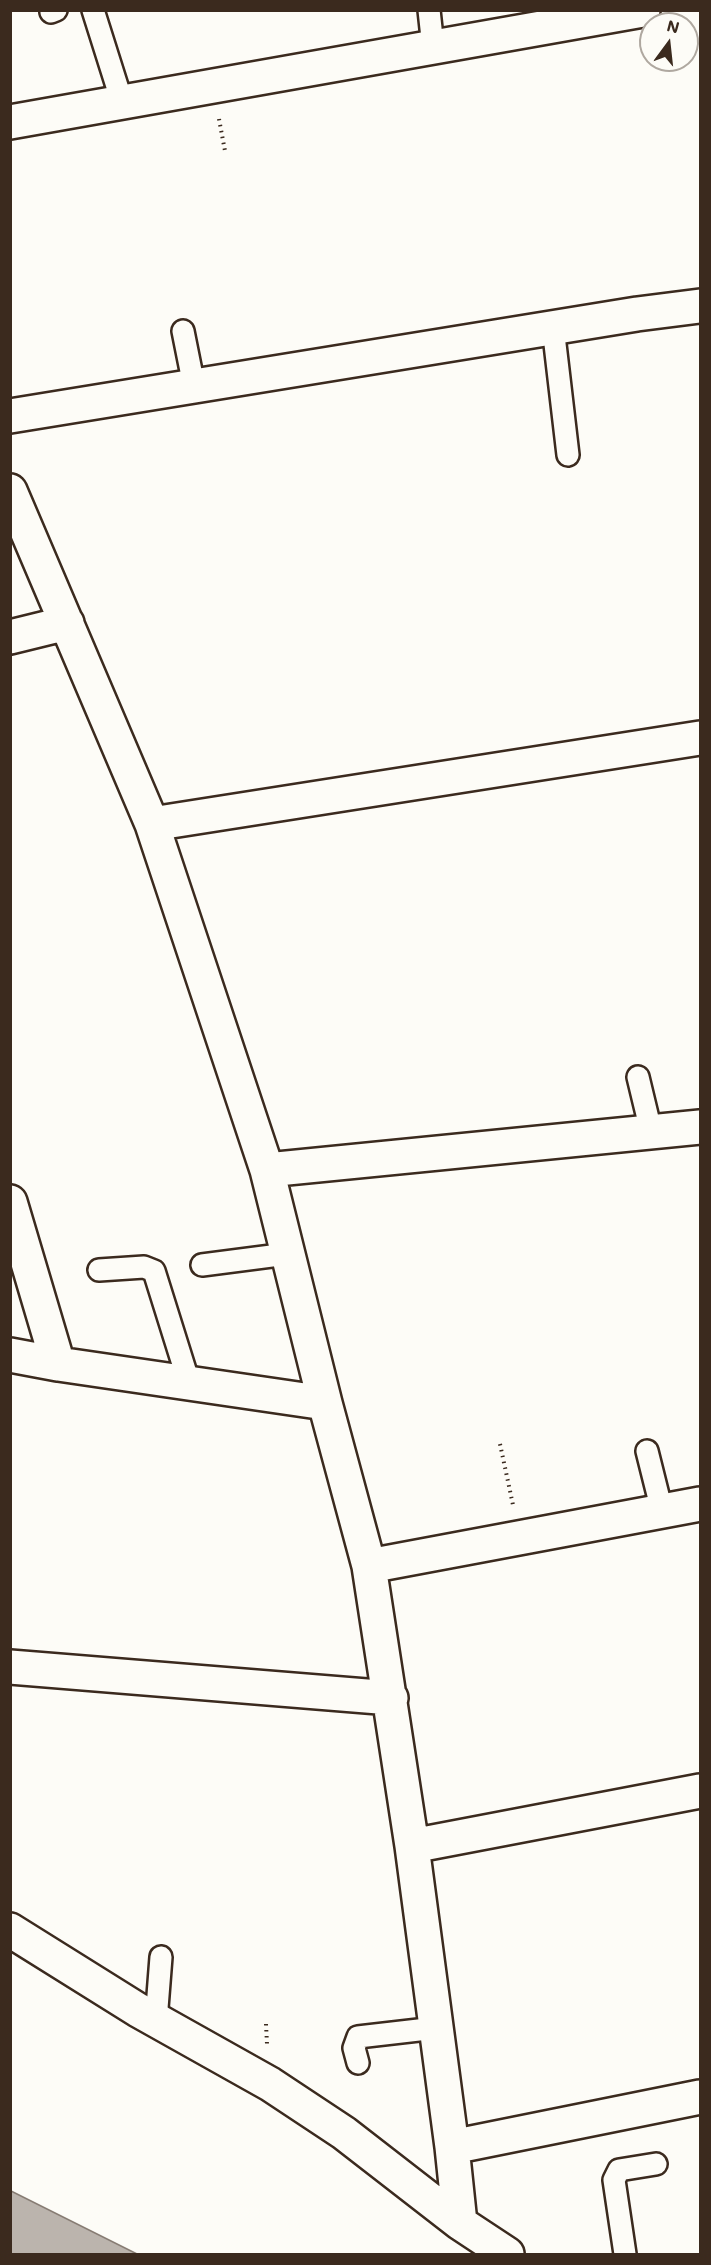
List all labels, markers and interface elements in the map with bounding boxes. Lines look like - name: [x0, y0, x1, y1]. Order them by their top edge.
- north arrow: [639, 12, 699, 72]
- text: N: [665, 14, 682, 38]

